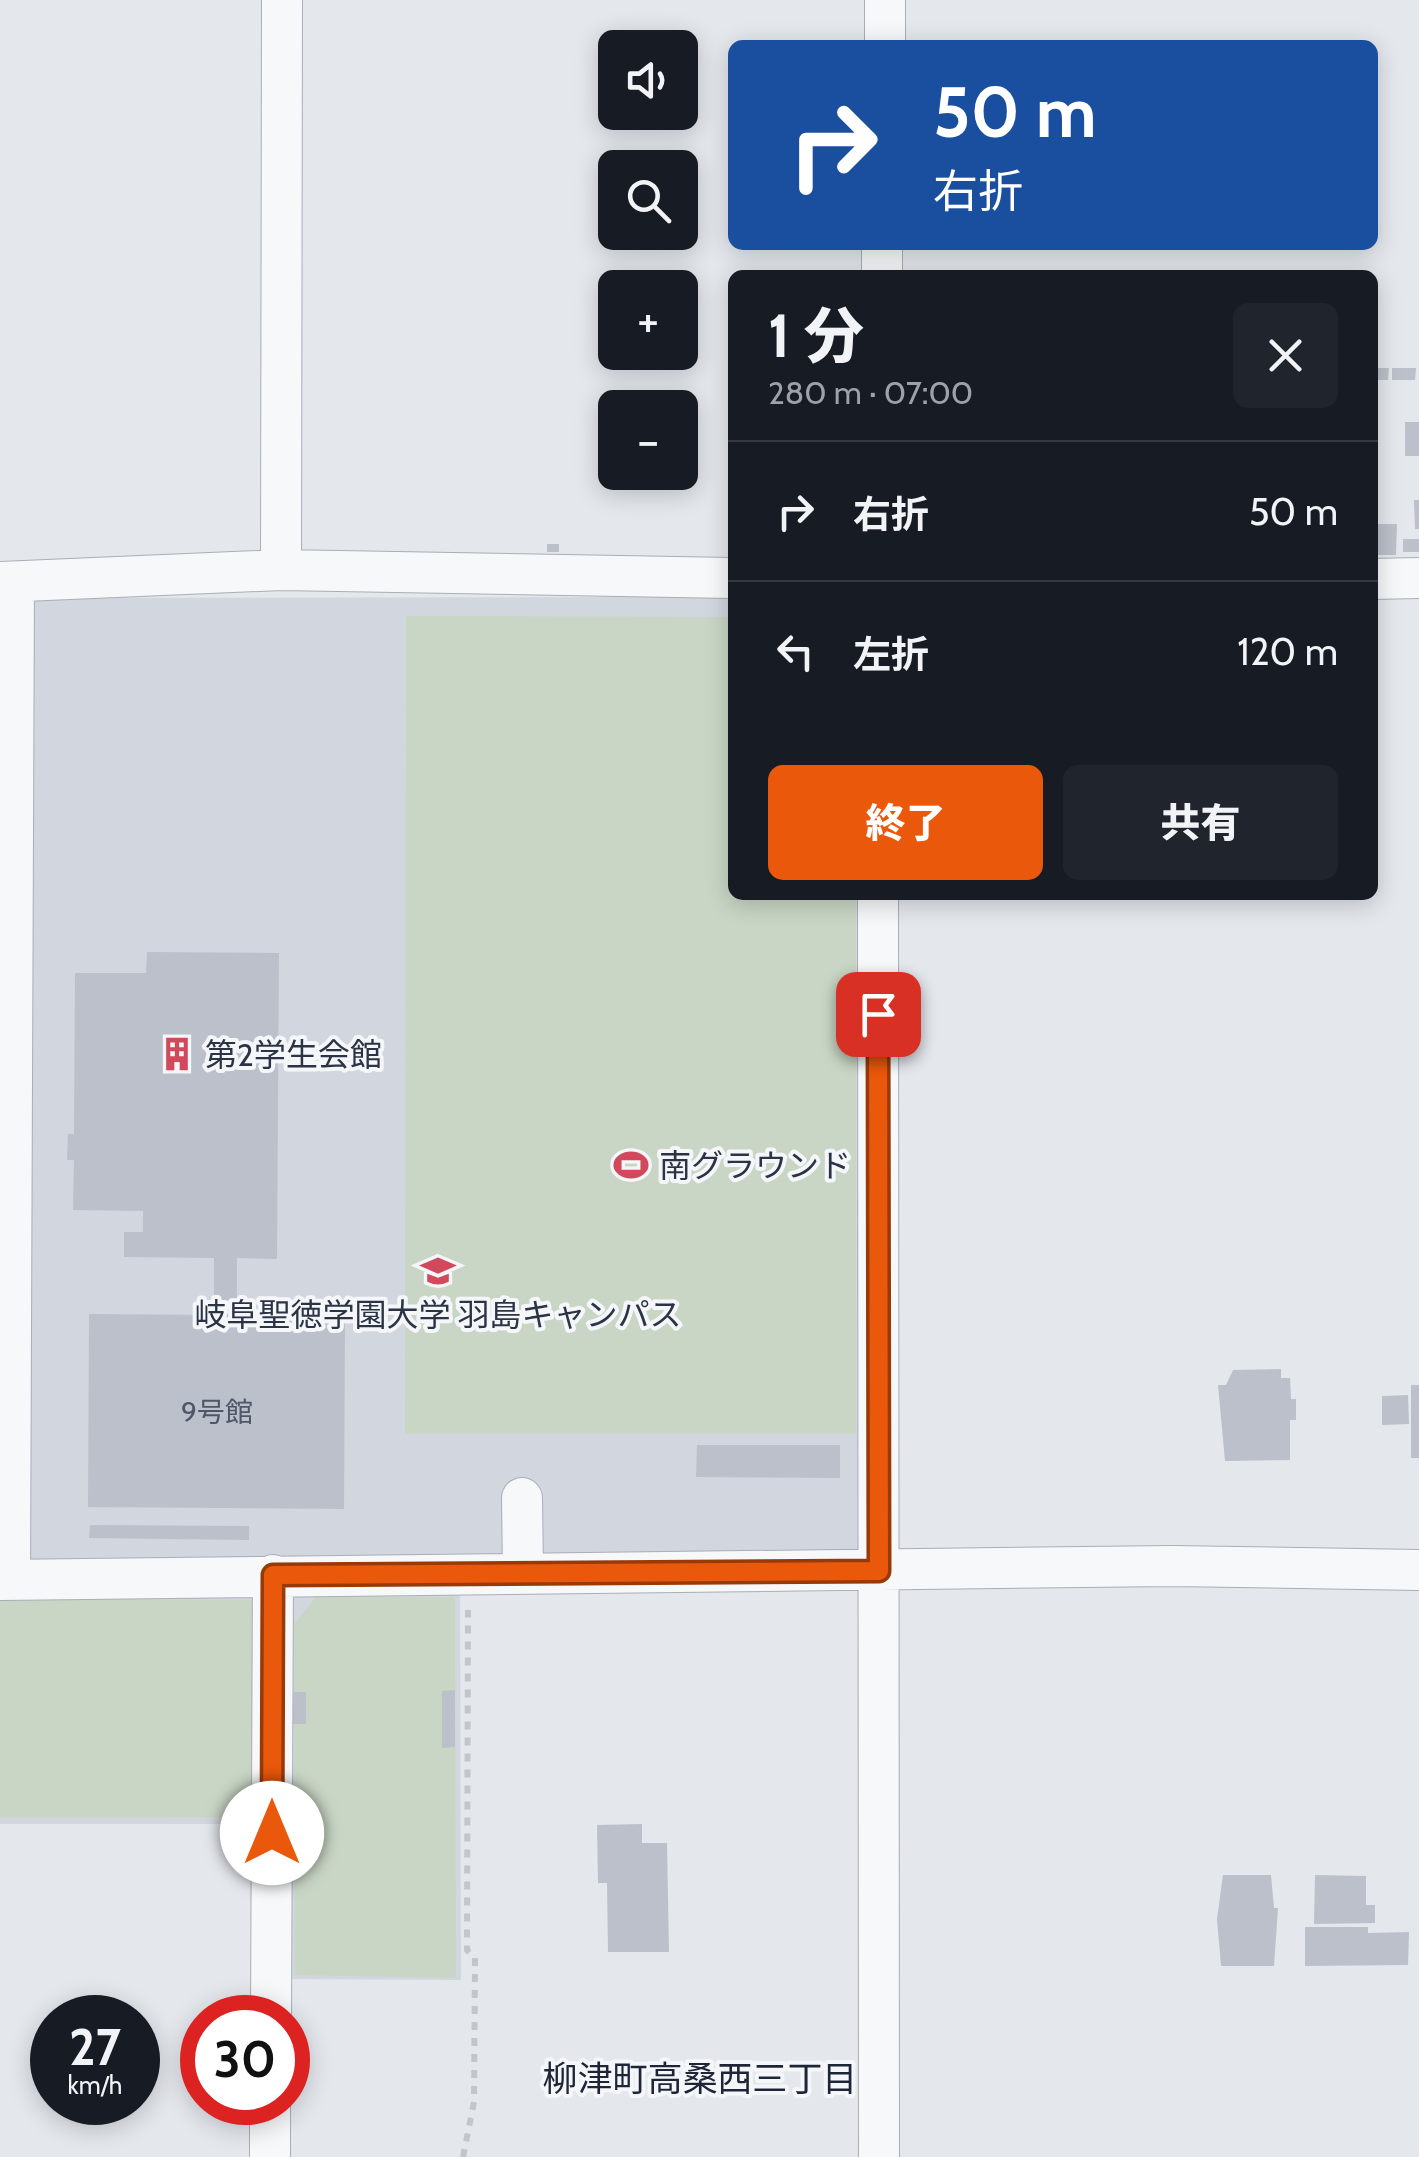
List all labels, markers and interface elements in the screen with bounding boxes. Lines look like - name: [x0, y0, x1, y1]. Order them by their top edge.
- map controls: [598, 30, 698, 490]
- button: sound: [598, 30, 698, 130]
- text: 50 m: [933, 69, 1097, 155]
- icon: right: [768, 80, 898, 210]
- button: search: [598, 150, 698, 250]
- text: 右折: [933, 164, 1023, 218]
- button: +: [598, 270, 698, 370]
- text: 1 分: [768, 299, 864, 372]
- button: close: [1233, 303, 1338, 408]
- text: 280 m · 07:00: [768, 373, 973, 412]
- button: −: [598, 390, 698, 490]
- icon: right: [768, 484, 823, 539]
- text: 50 m: [1249, 488, 1338, 535]
- text: 右折: [853, 491, 929, 538]
- icon: left: [768, 624, 823, 679]
- text: 120 m: [1237, 628, 1338, 675]
- text: 左折: [853, 631, 929, 678]
- button: 終了: [768, 765, 1043, 880]
- button: 共有: [1063, 765, 1338, 880]
- pin: [836, 972, 921, 1057]
- icon: arrive: [851, 987, 906, 1042]
- building icon: 第2学生会館: [158, 1035, 196, 1073]
- place label: 第2学生会館: [205, 1035, 382, 1074]
- sports icon: 南グラウンド: [612, 1146, 650, 1184]
- place label: 南グラウンド: [659, 1146, 851, 1185]
- school or university icon: 岐阜聖徳学園大学 羽島キャンパス: [419, 1252, 457, 1290]
- place label: 岐阜聖徳学園大学 羽島キャンパス: [194, 1295, 682, 1334]
- house number: 9号館: [181, 1395, 253, 1429]
- position arrow: [220, 1781, 324, 1885]
- speed limit sign: 30: [180, 1995, 310, 2125]
- text: 27: [69, 2017, 121, 2078]
- district label: 柳津町高桑西三丁目: [542, 2057, 858, 2100]
- text: km/h: [68, 2070, 122, 2100]

